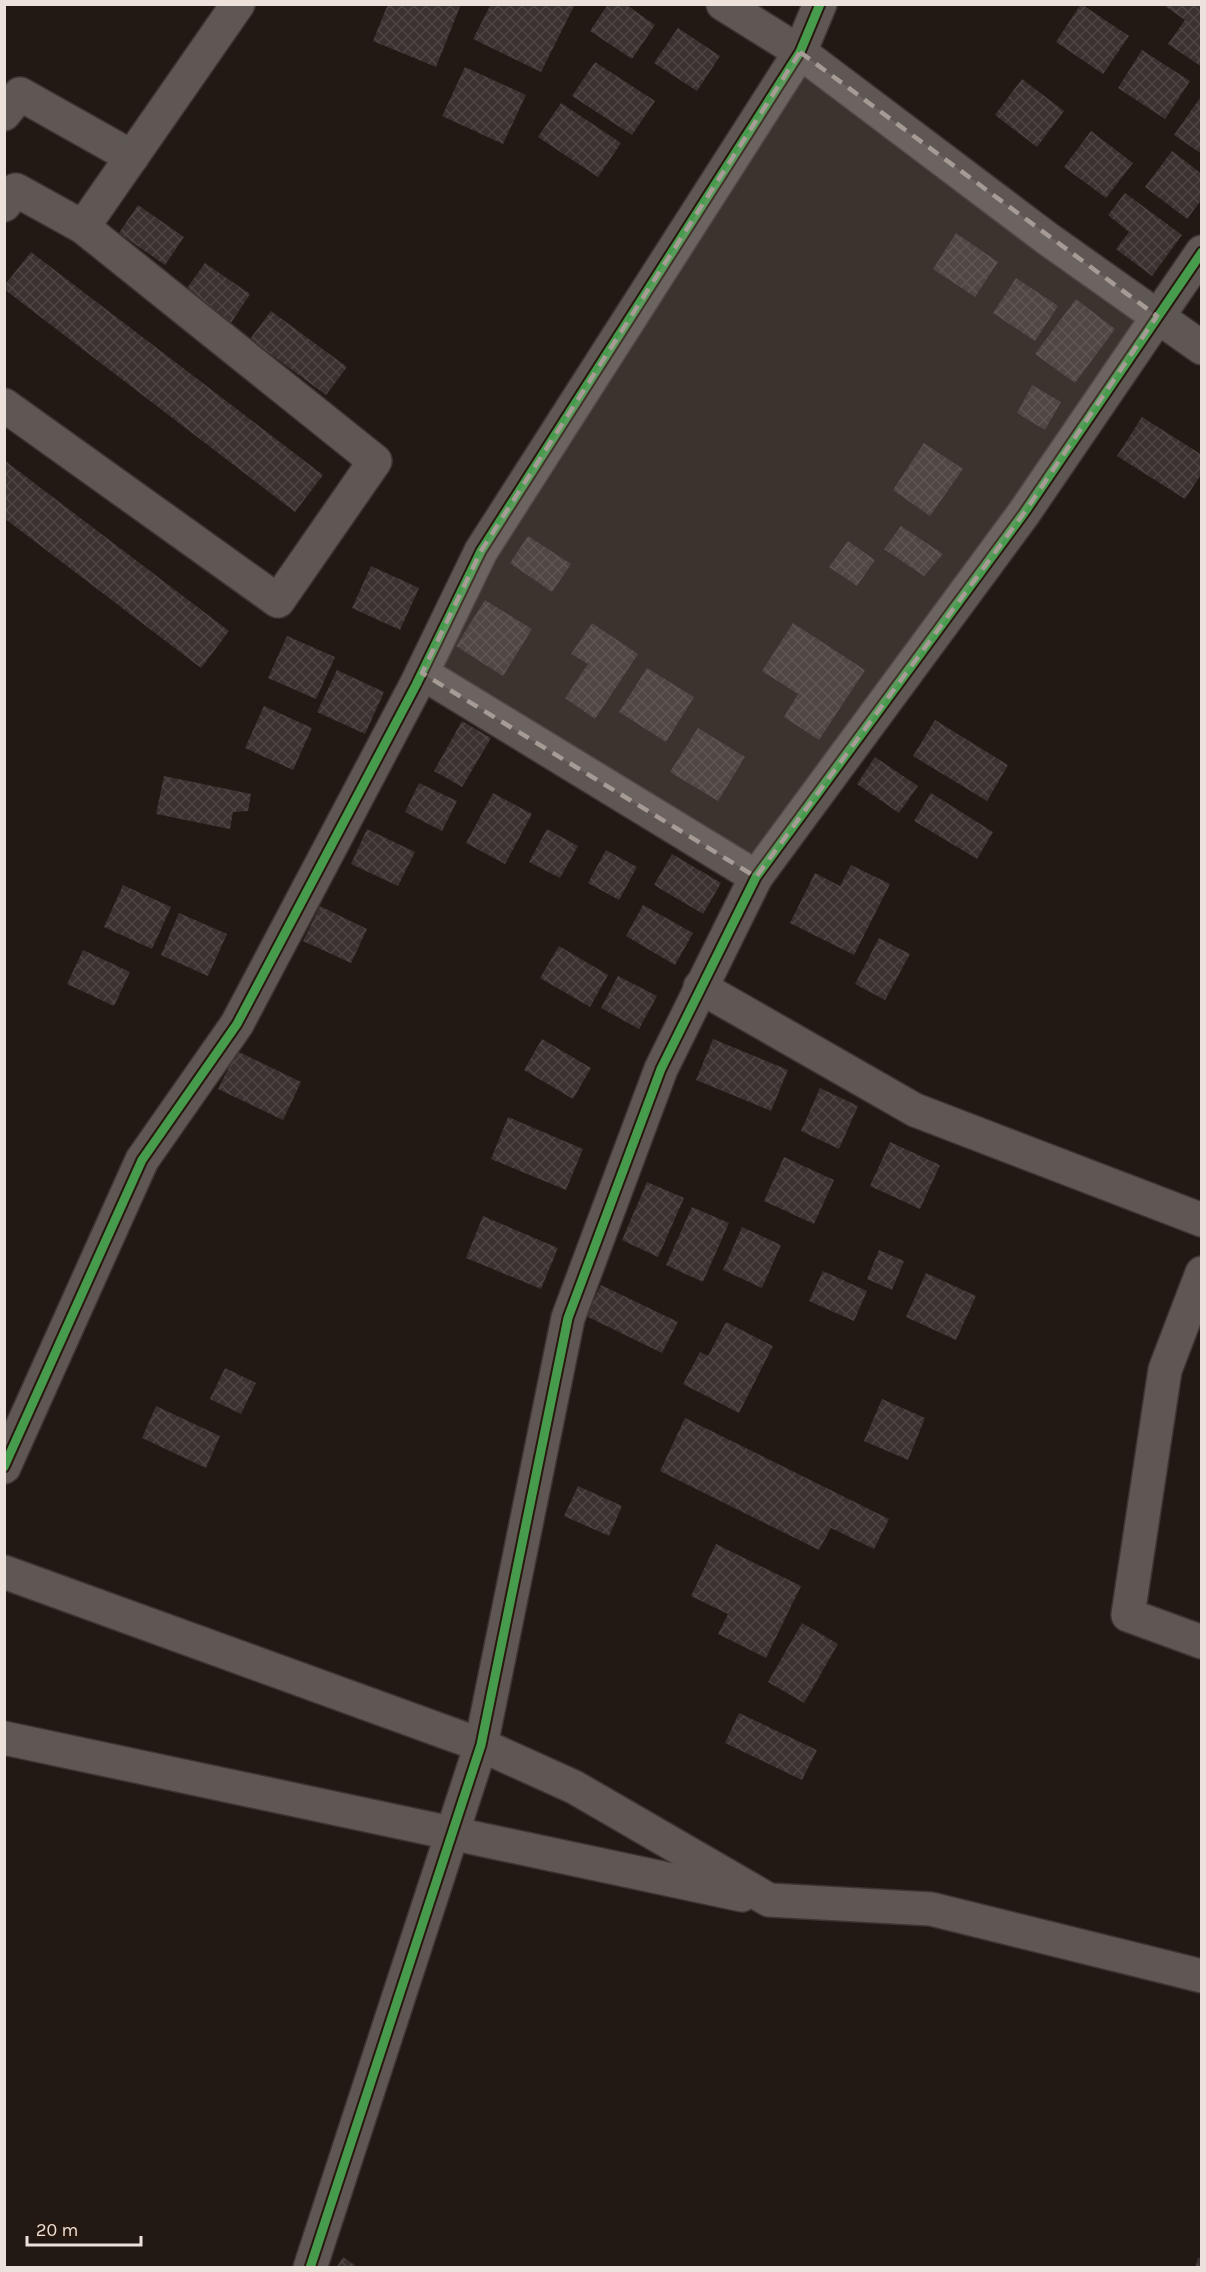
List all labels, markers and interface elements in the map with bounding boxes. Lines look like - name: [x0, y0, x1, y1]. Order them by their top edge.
- scale bar: [27, 2209, 141, 2247]
- text: 20 m: [36, 2219, 78, 2241]

